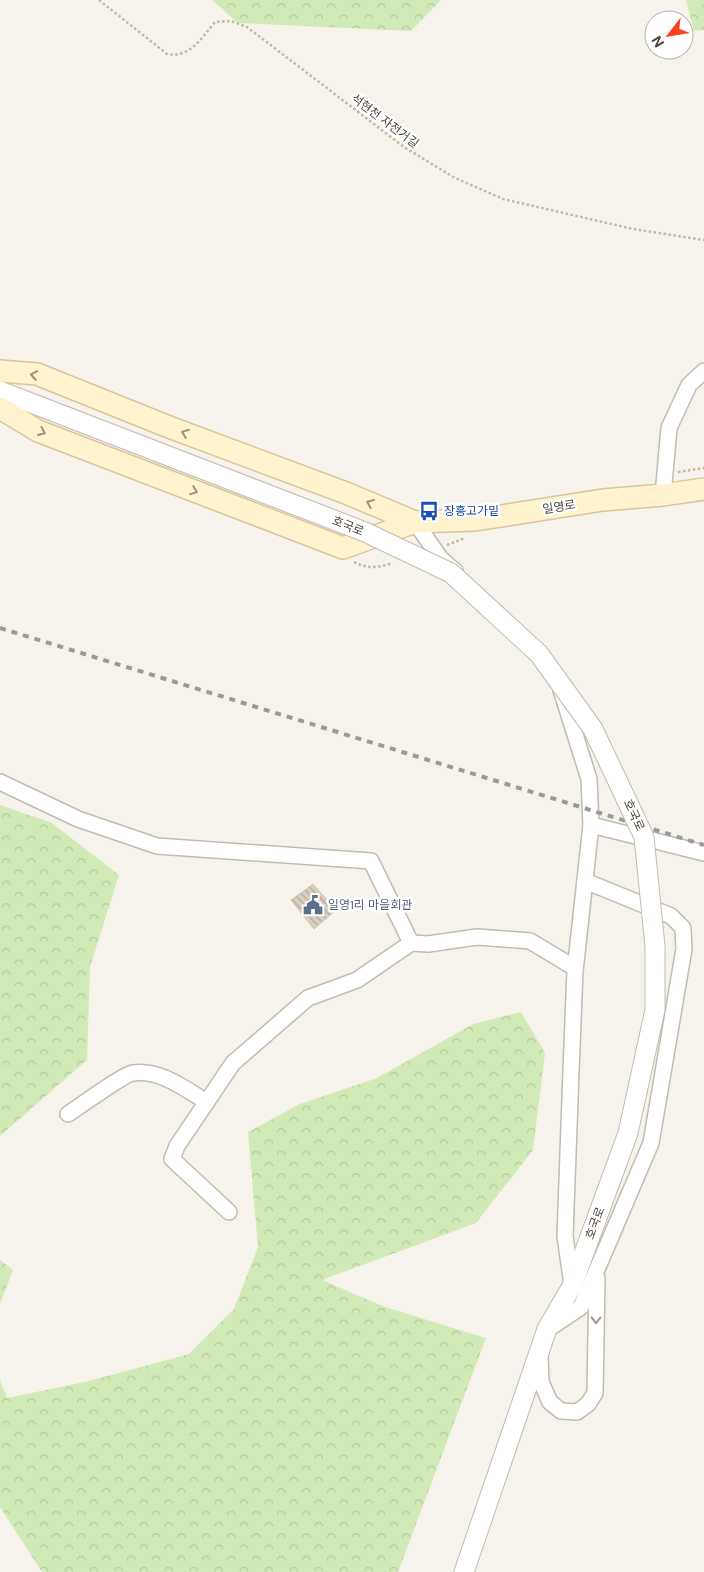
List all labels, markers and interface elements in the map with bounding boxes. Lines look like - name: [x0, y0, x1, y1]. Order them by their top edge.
- north arrow: [644, 10, 694, 60]
- text: N: [648, 33, 668, 51]
- street label: 석현천 자전거길: [348, 90, 422, 152]
- one-way arrow: [29, 370, 38, 380]
- one-way arrow: [37, 426, 46, 437]
- one-way arrow: [182, 428, 190, 438]
- one-way arrow: [189, 485, 198, 495]
- street label: 일영로: [541, 497, 577, 517]
- one-way arrow: [366, 499, 375, 509]
- bus stop icon: 장흥고가밑: [418, 500, 440, 522]
- place label: 장흥고가밑: [444, 503, 499, 519]
- street label: 호국로: [330, 512, 366, 540]
- street label: 호국로: [620, 797, 648, 833]
- public building icon: 일영1리 마을회관: [302, 894, 324, 916]
- place label: 일영1리 마을회관: [328, 897, 412, 913]
- street label: 호국로: [582, 1205, 608, 1241]
- one-way arrow: [591, 1316, 601, 1324]

